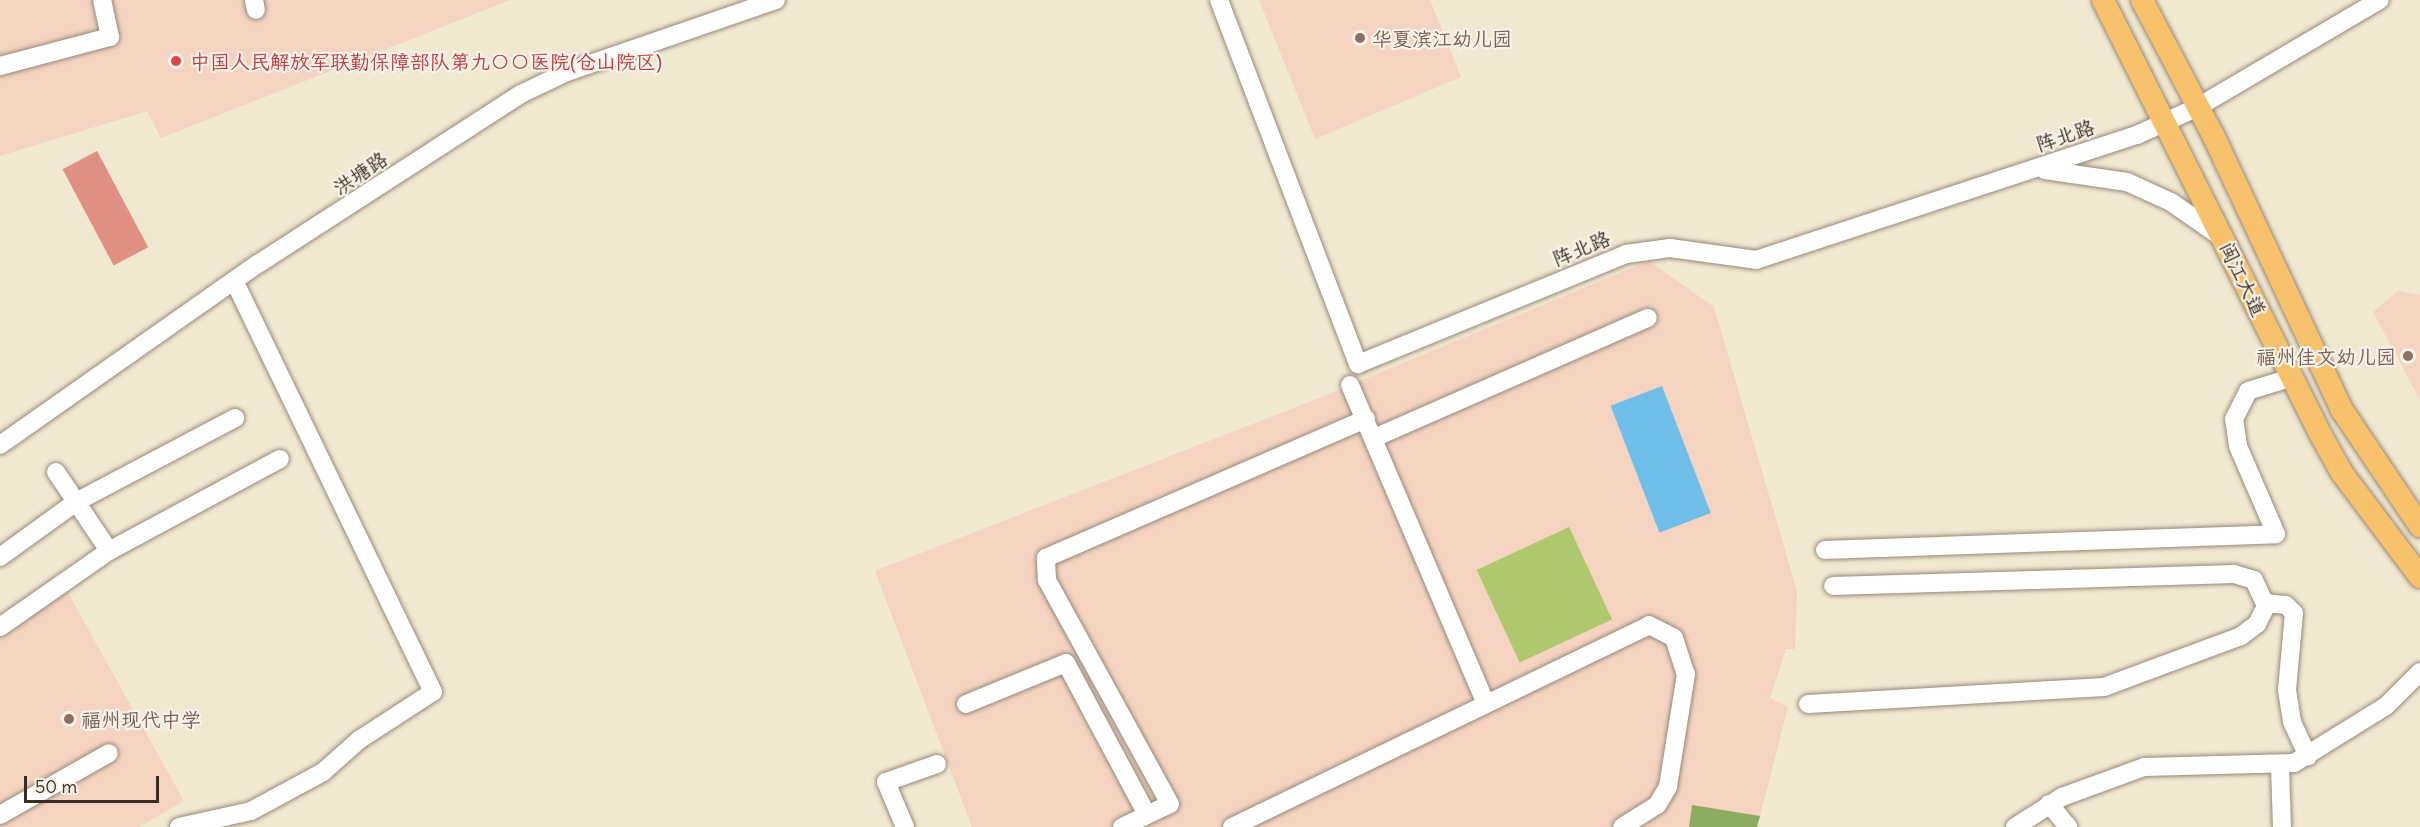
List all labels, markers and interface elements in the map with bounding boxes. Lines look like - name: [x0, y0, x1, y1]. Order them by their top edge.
- place label: 华夏滨江幼儿园: [1372, 26, 1512, 50]
- marker: 华夏滨江幼儿园: [1353, 31, 1367, 45]
- place label: 中国人民解放军联勤保障部队第九〇〇医院(仓山院区): [190, 49, 662, 73]
- marker: 中国人民解放军联勤保障部队第九〇〇医院(仓山院区): [167, 52, 185, 70]
- street label: 阵北路: [2033, 114, 2097, 156]
- street label: 洪塘路: [328, 146, 392, 200]
- street label: 阵北路: [1549, 226, 1613, 270]
- street label: 闽江大道: [2215, 238, 2271, 320]
- place label: 福州佳文幼儿园: [2256, 344, 2396, 368]
- marker: 福州佳文幼儿园: [2401, 349, 2415, 363]
- place label: 福州现代中学: [81, 707, 201, 731]
- marker: 福州现代中学: [62, 712, 76, 726]
- scale bar: [27, 764, 162, 802]
- text: 50 m: [35, 775, 77, 798]

